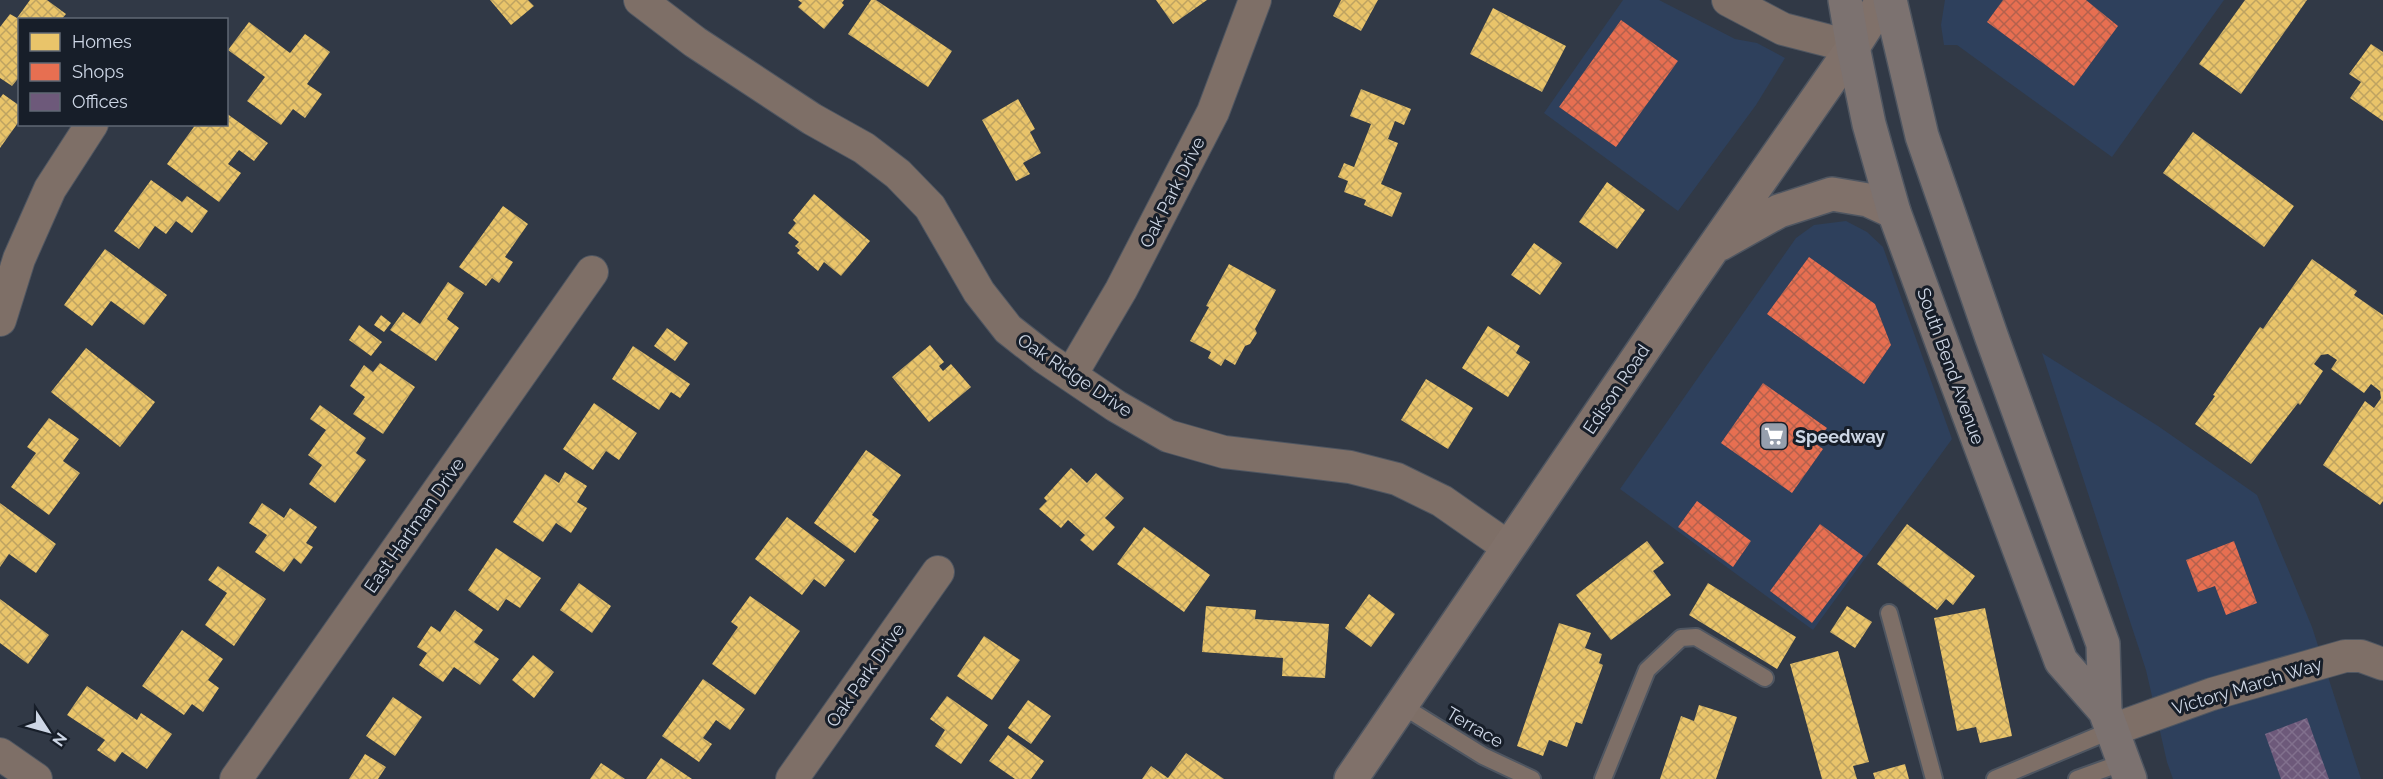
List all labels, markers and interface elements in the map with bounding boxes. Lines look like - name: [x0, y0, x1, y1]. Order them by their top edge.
- legend: [18, 18, 228, 126]
- text: Homes: [72, 31, 132, 52]
- text: Shops: [72, 61, 124, 82]
- text: Offices: [72, 91, 128, 112]
- street label: Oak Park Drive: [1135, 133, 1209, 251]
- street label: South Bend Avenue: [1913, 285, 1989, 447]
- street label: Oak Ridge Drive: [1014, 329, 1137, 421]
- street label: Edison Road: [1578, 340, 1654, 438]
- supermarket icon: Speedway: [1758, 420, 1790, 452]
- place label: Speedway: [1795, 426, 1885, 447]
- street label: East Hartman Drive: [360, 453, 469, 596]
- street label: Oak Park Drive: [821, 619, 909, 731]
- street label: Victory March Way: [2169, 653, 2325, 719]
- north arrow: [18, 701, 78, 761]
- street label: Terrace: [1443, 702, 1508, 752]
- text: N: [48, 729, 71, 750]

